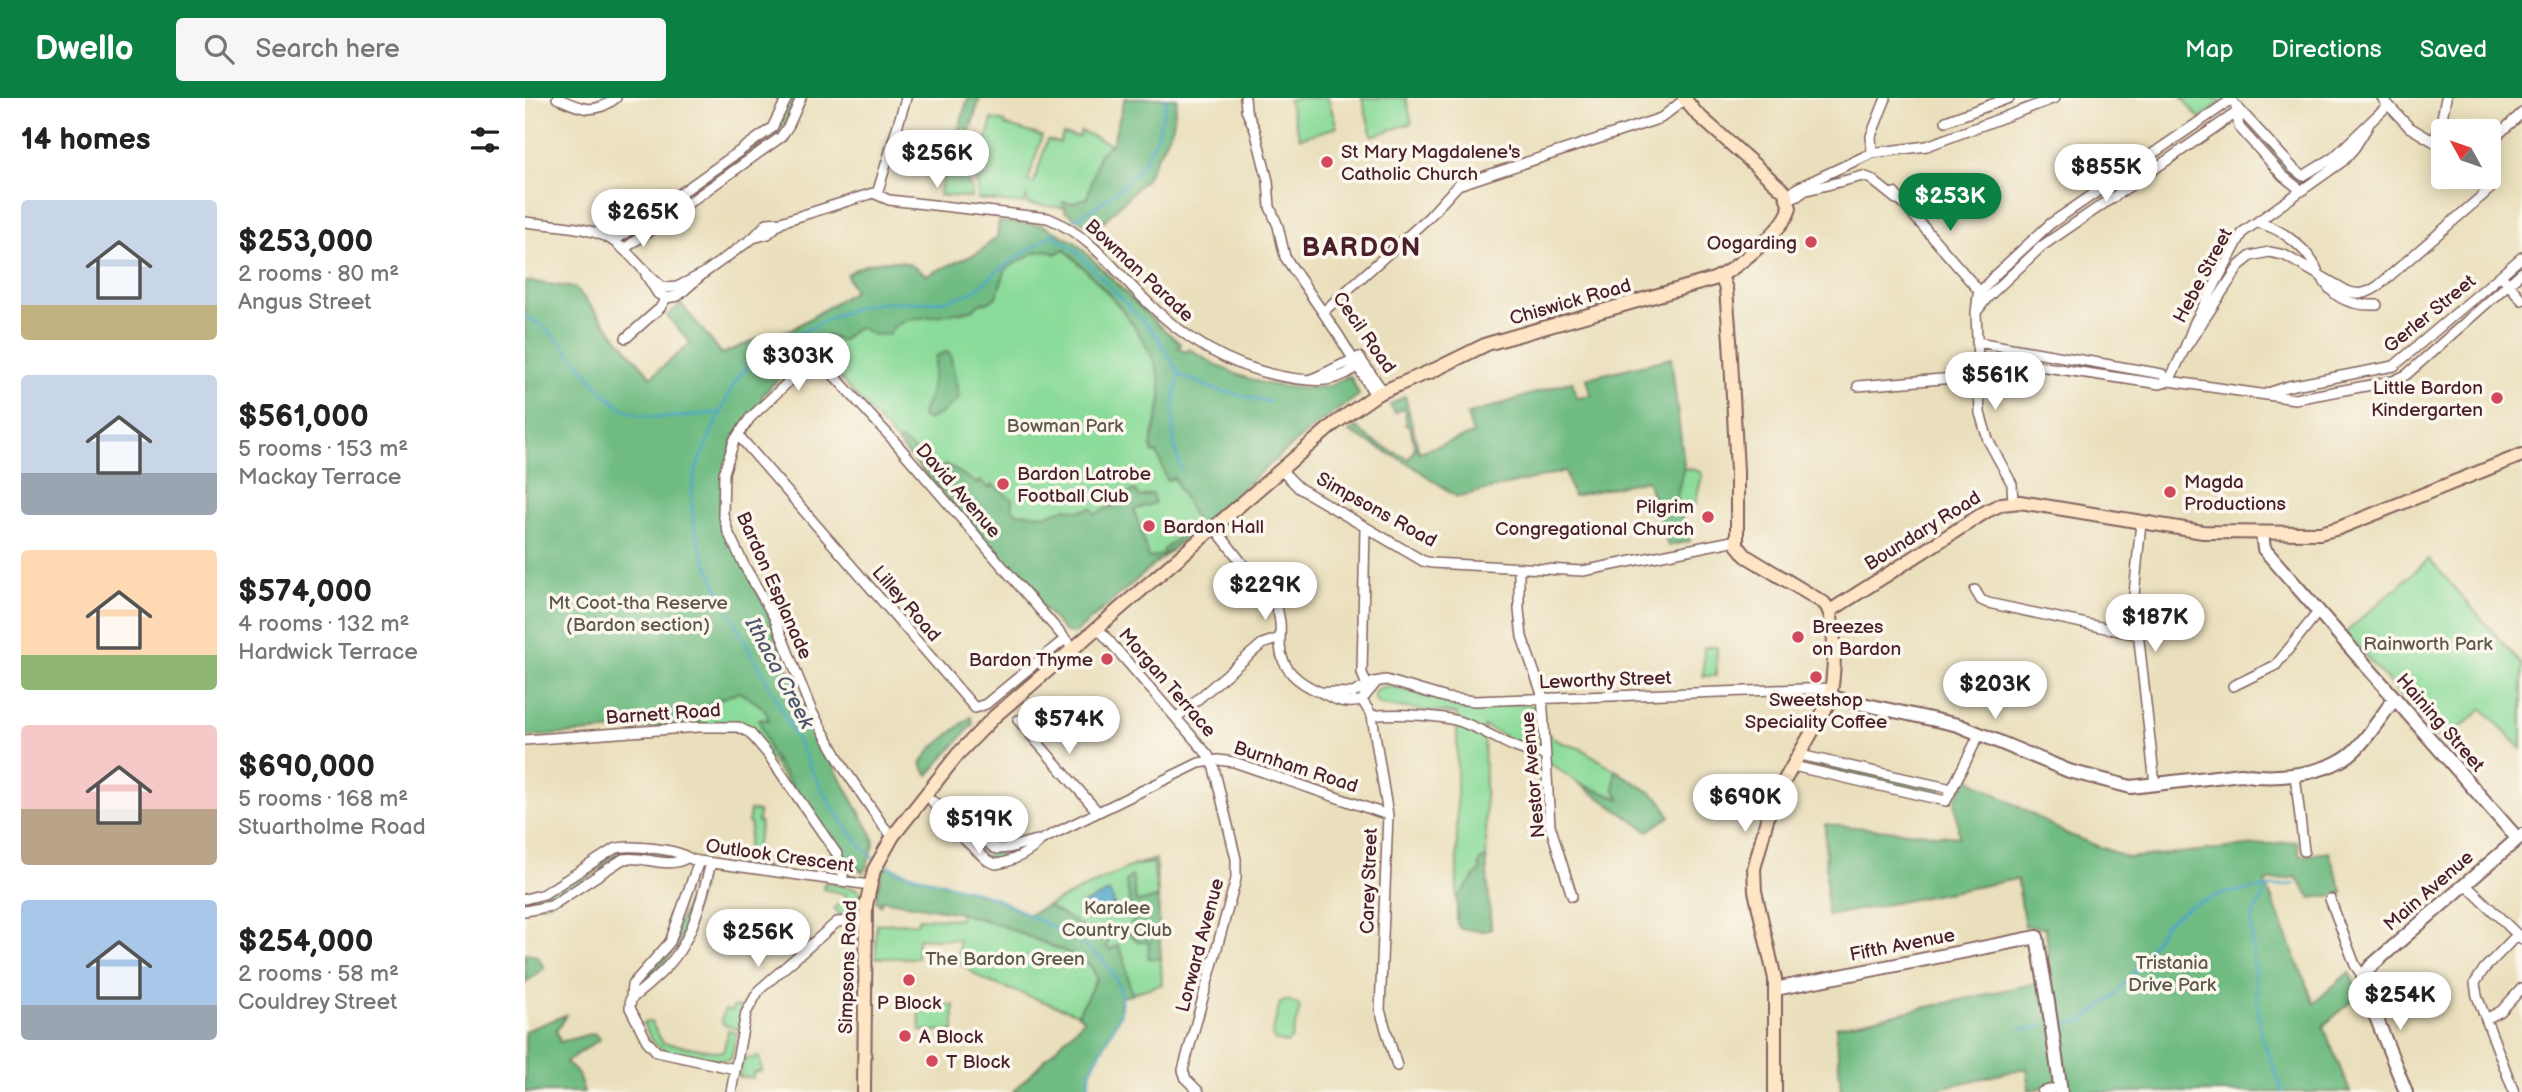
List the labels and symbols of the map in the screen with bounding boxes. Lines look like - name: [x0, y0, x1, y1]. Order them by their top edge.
- north arrow: [2431, 119, 2501, 189]
- pin: $256K: [888, 130, 986, 190]
- place label: St Mary Magdalene's Catholic Church: [1341, 141, 1520, 186]
- pin: $855K: [2057, 144, 2155, 204]
- marker: St Mary Magdalene's Catholic Church: [1319, 154, 1335, 170]
- pin: $253K: [1901, 174, 1999, 233]
- pin: $265K: [594, 190, 692, 249]
- street label: Bowman Parade: [1080, 215, 1198, 327]
- street label: Hebe Street: [2169, 224, 2238, 327]
- place label: Oogarding: [1707, 232, 1797, 255]
- district label: BARDON: [1302, 233, 1422, 264]
- marker: Oogarding: [1803, 234, 1819, 250]
- street label: Gerler Street: [2379, 270, 2481, 358]
- street label: Chiswick Road: [1507, 274, 1634, 331]
- street label: Cecil Road: [1327, 288, 1400, 378]
- pin: $303K: [749, 334, 847, 393]
- pin: $561K: [1946, 352, 2044, 412]
- place label: Little Bardon Kindergarten: [2371, 377, 2483, 422]
- marker: Little Bardon Kindergarten: [2489, 390, 2505, 406]
- park label: Bowman Park: [1007, 415, 1124, 438]
- street label: David Avenue: [911, 439, 1005, 543]
- place label: Bardon Latrobe Football Club: [1017, 463, 1151, 508]
- street label: Simpsons Road: [1312, 468, 1440, 553]
- place label: Magda Productions: [2184, 471, 2286, 516]
- marker: Bardon Latrobe Football Club: [995, 476, 1011, 492]
- marker: Magda Productions: [2162, 484, 2178, 500]
- street label: Boundary Road: [1860, 486, 1985, 576]
- place label: Pilgrim Congregational Church: [1495, 496, 1694, 541]
- street label: Bardon Esplanade: [731, 508, 817, 663]
- marker: Pilgrim Congregational Church: [1700, 509, 1716, 525]
- place label: Bardon Hall: [1163, 516, 1264, 539]
- marker: Bardon Hall: [1141, 518, 1157, 534]
- street label: Lilley Road: [867, 561, 945, 647]
- pin: $229K: [1216, 562, 1314, 622]
- park label: Mt Coot-tha Reserve (Bardon section): [548, 592, 728, 637]
- pin: $187K: [2106, 594, 2204, 654]
- water label: Ithaca Creek: [739, 612, 820, 734]
- place label: Breezes on Bardon: [1812, 616, 1901, 661]
- street label: Morgan Terrace: [1113, 624, 1220, 742]
- marker: Breezes on Bardon: [1790, 629, 1806, 645]
- park label: Rainworth Park: [2363, 633, 2493, 656]
- place label: Bardon Thyme: [969, 649, 1093, 672]
- marker: Bardon Thyme: [1099, 651, 1115, 667]
- pin: $203K: [1946, 662, 2044, 721]
- street label: Leworthy Street: [1538, 667, 1672, 694]
- marker: Sweetshop Speciality Coffee: [1808, 669, 1824, 685]
- street label: Haining Street: [2391, 669, 2489, 777]
- place label: Sweetshop Speciality Coffee: [1745, 689, 1887, 734]
- pin: $574K: [1020, 696, 1118, 756]
- street label: Barnett Road: [605, 699, 721, 730]
- street label: Nestor Avenue: [1517, 711, 1550, 839]
- street label: Burnham Road: [1231, 737, 1361, 798]
- pin: $690K: [1696, 774, 1794, 834]
- pin: $519K: [930, 796, 1028, 856]
- street label: Carey Street: [1356, 827, 1383, 934]
- street label: Outlook Crescent: [704, 835, 856, 878]
- street label: Main Avenue: [2379, 846, 2478, 936]
- street label: Lorward Avenue: [1172, 876, 1229, 1015]
- park label: Karalee Country Club: [1062, 897, 1173, 942]
- street label: Simpsons Road: [835, 900, 862, 1034]
- pin: $256K: [709, 910, 807, 969]
- street label: Fifth Avenue: [1848, 924, 1957, 967]
- park label: The Bardon Green: [925, 948, 1085, 971]
- park label: Tristania Drive Park: [2128, 952, 2217, 997]
- marker: P Block: [901, 972, 917, 988]
- pin: $254K: [2351, 972, 2449, 1032]
- place label: P Block: [877, 992, 942, 1015]
- place label: A Block: [919, 1026, 984, 1049]
- marker: A Block: [897, 1028, 913, 1044]
- place label: T Block: [946, 1051, 1011, 1074]
- marker: T Block: [924, 1053, 940, 1069]

